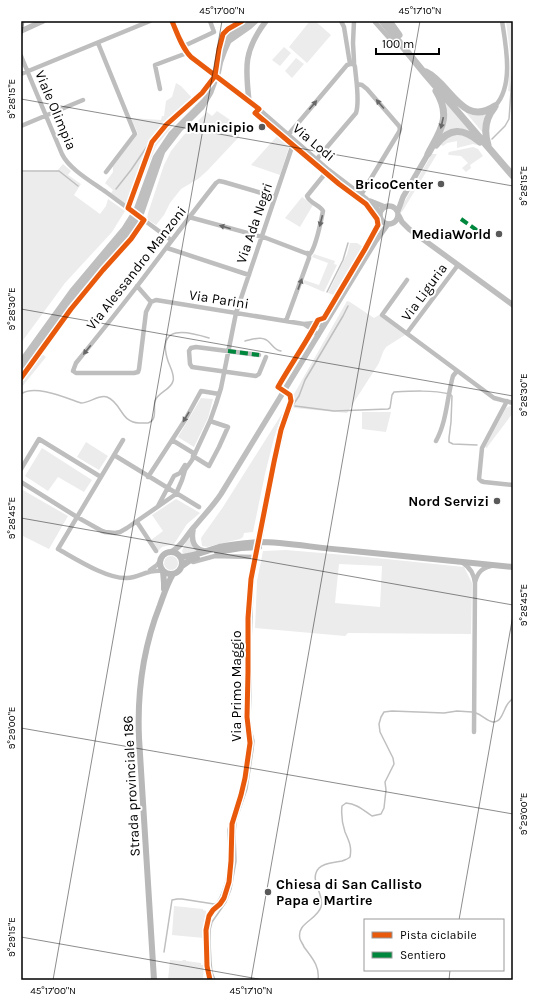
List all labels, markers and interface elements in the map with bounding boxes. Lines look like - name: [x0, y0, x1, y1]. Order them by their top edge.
- text: 45°17'00"N: [199, 5, 245, 17]
- text: 45°17'10"N: [398, 5, 442, 17]
- scale bar: [376, 30, 439, 56]
- text: 100 m: [382, 37, 414, 51]
- street label: Viale Olimpia: [31, 68, 80, 152]
- text: 9°28'15"E: [6, 79, 18, 119]
- one-way arrow: [376, 99, 385, 109]
- one-way arrow: [309, 100, 318, 111]
- one-way arrow: [439, 117, 445, 129]
- place label: Municipio: [187, 119, 254, 136]
- street label: Via Lodi: [289, 120, 338, 165]
- marker: Municipio: [257, 122, 267, 132]
- text: 9°28'15"E: [518, 166, 530, 206]
- place label: BricoCenter: [355, 176, 433, 193]
- marker: BricoCenter: [436, 179, 446, 189]
- street label: Via Ada Negri: [233, 181, 276, 266]
- street label: Via Alessandro Manzoni: [83, 203, 190, 334]
- one-way arrow: [318, 215, 324, 227]
- one-way arrow: [219, 224, 231, 230]
- place label: MediaWorld: [411, 226, 491, 243]
- marker: MediaWorld: [494, 229, 504, 239]
- street label: Via Liguria: [398, 260, 451, 324]
- one-way arrow: [297, 278, 303, 290]
- street label: Via Parini: [188, 286, 250, 313]
- text: 9°28'30"E: [6, 287, 18, 331]
- one-way arrow: [82, 344, 91, 355]
- text: 9°28'30"E: [518, 373, 530, 417]
- one-way arrow: [182, 411, 189, 423]
- place label: Nord Servizi: [408, 493, 489, 510]
- marker: Nord Servizi: [492, 496, 502, 506]
- text: 9°28'45"E: [6, 497, 18, 539]
- text: 9°28'45"E: [518, 584, 530, 626]
- street label: Via Primo Maggio: [228, 630, 245, 742]
- text: 9°29'00"E: [6, 707, 18, 749]
- street label: Strada provinciale 186: [119, 715, 144, 857]
- text: 9°29'00"E: [518, 793, 530, 835]
- place label: Chiesa di San Callisto Papa e Martire: [276, 876, 422, 909]
- marker: Chiesa di San Callisto Papa e Martire: [263, 887, 273, 897]
- text: 9°29'15"E: [6, 917, 18, 957]
- legend: [364, 919, 504, 971]
- text: Pista ciclabile: [400, 928, 477, 942]
- text: Sentiero: [400, 948, 446, 962]
- text: 45°17'00"N: [30, 985, 76, 997]
- text: 45°17'10"N: [229, 985, 273, 997]

